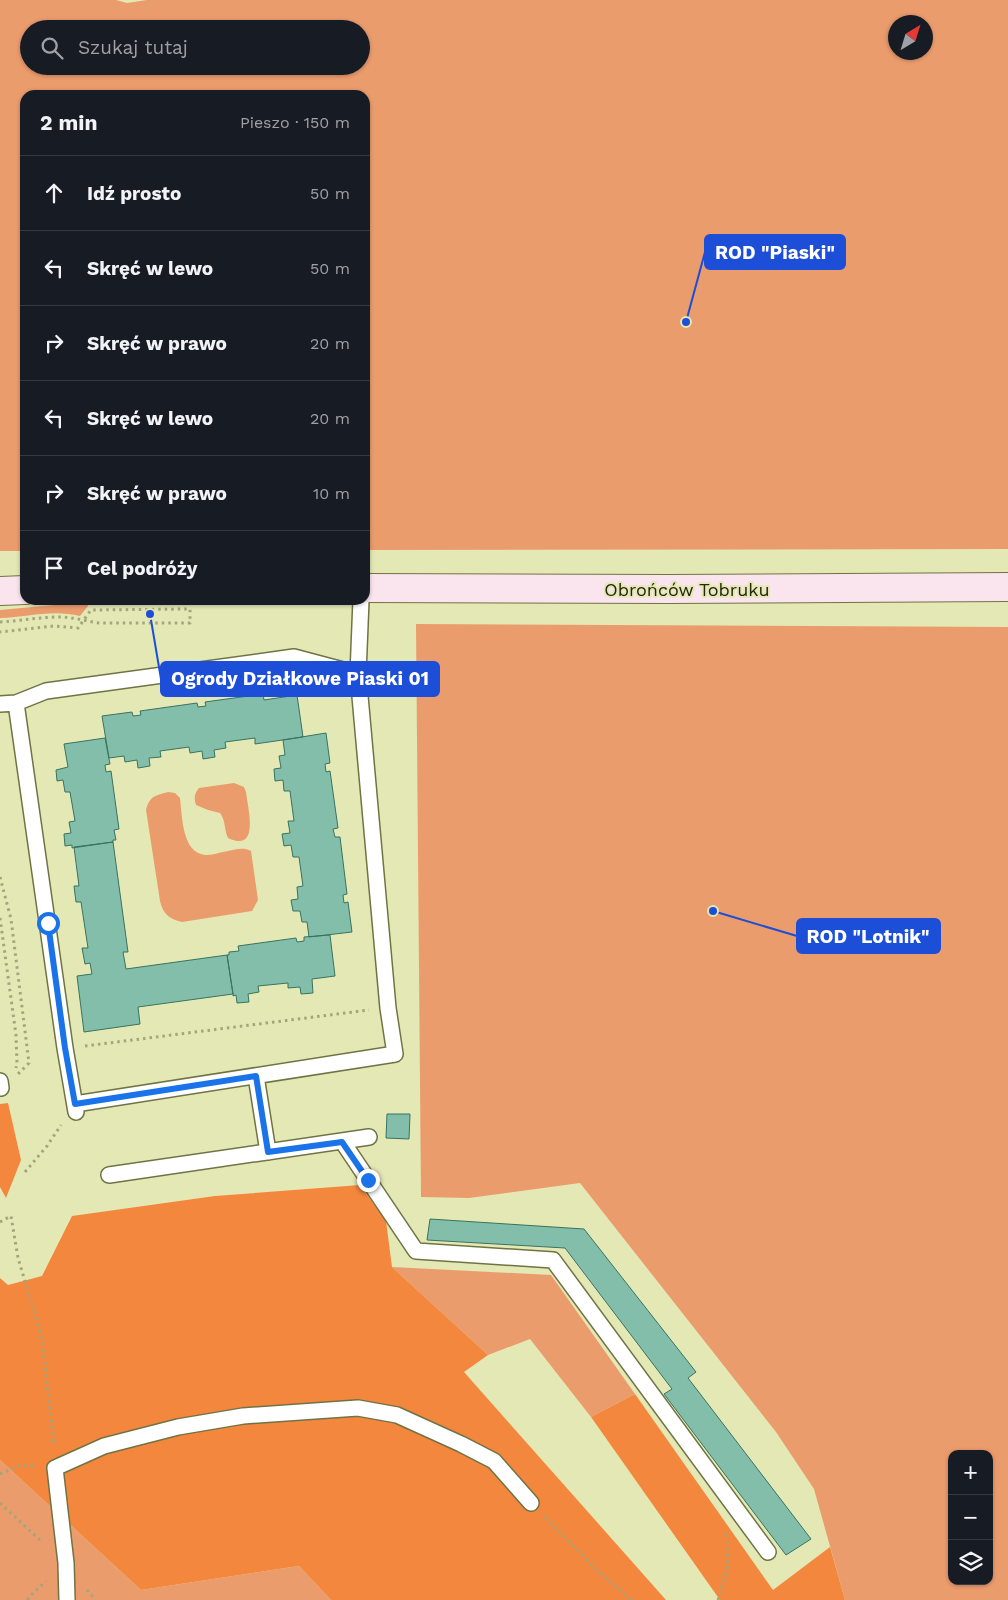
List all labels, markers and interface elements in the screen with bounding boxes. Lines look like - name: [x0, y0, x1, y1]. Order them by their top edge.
- north arrow: [888, 15, 933, 60]
- search box: [20, 20, 370, 75]
- icon: search: [38, 34, 66, 62]
- text: Szukaj tutaj: [78, 36, 188, 59]
- text: 2 min: [40, 110, 97, 135]
- text: Pieszo · 150 m: [240, 113, 350, 132]
- icon: ahead: [40, 179, 68, 207]
- text: Idź prosto: [87, 182, 181, 205]
- text: 50 m: [310, 184, 350, 203]
- callout: ROD "Piaski": [705, 235, 845, 269]
- text: ROD "Piaski": [715, 241, 835, 264]
- icon: left: [40, 254, 68, 282]
- text: Skręć w lewo: [87, 257, 213, 280]
- text: 50 m: [310, 259, 350, 278]
- icon: right: [40, 329, 68, 357]
- text: Skręć w prawo: [87, 332, 227, 355]
- text: 20 m: [310, 334, 350, 353]
- icon: left: [40, 404, 68, 432]
- text: Skręć w lewo: [87, 407, 213, 430]
- text: 20 m: [310, 409, 350, 428]
- icon: right: [40, 479, 68, 507]
- text: Skręć w prawo: [87, 482, 227, 505]
- text: 10 m: [313, 484, 350, 503]
- icon: arrive: [40, 554, 68, 582]
- text: Cel podróży: [87, 557, 197, 580]
- street label: Obrońców Tobruku: [604, 579, 770, 600]
- callout: Ogrody Działkowe Piaski 01: [161, 662, 439, 696]
- text: Ogrody Działkowe Piaski 01: [171, 667, 429, 690]
- route start: [37, 912, 60, 935]
- callout: ROD "Lotnik": [797, 919, 940, 953]
- text: ROD "Lotnik": [806, 925, 930, 948]
- route end: [357, 1169, 380, 1192]
- map controls: [948, 1450, 993, 1585]
- button: +: [948, 1450, 993, 1495]
- button: −: [948, 1495, 993, 1540]
- button: layers: [948, 1540, 993, 1585]

